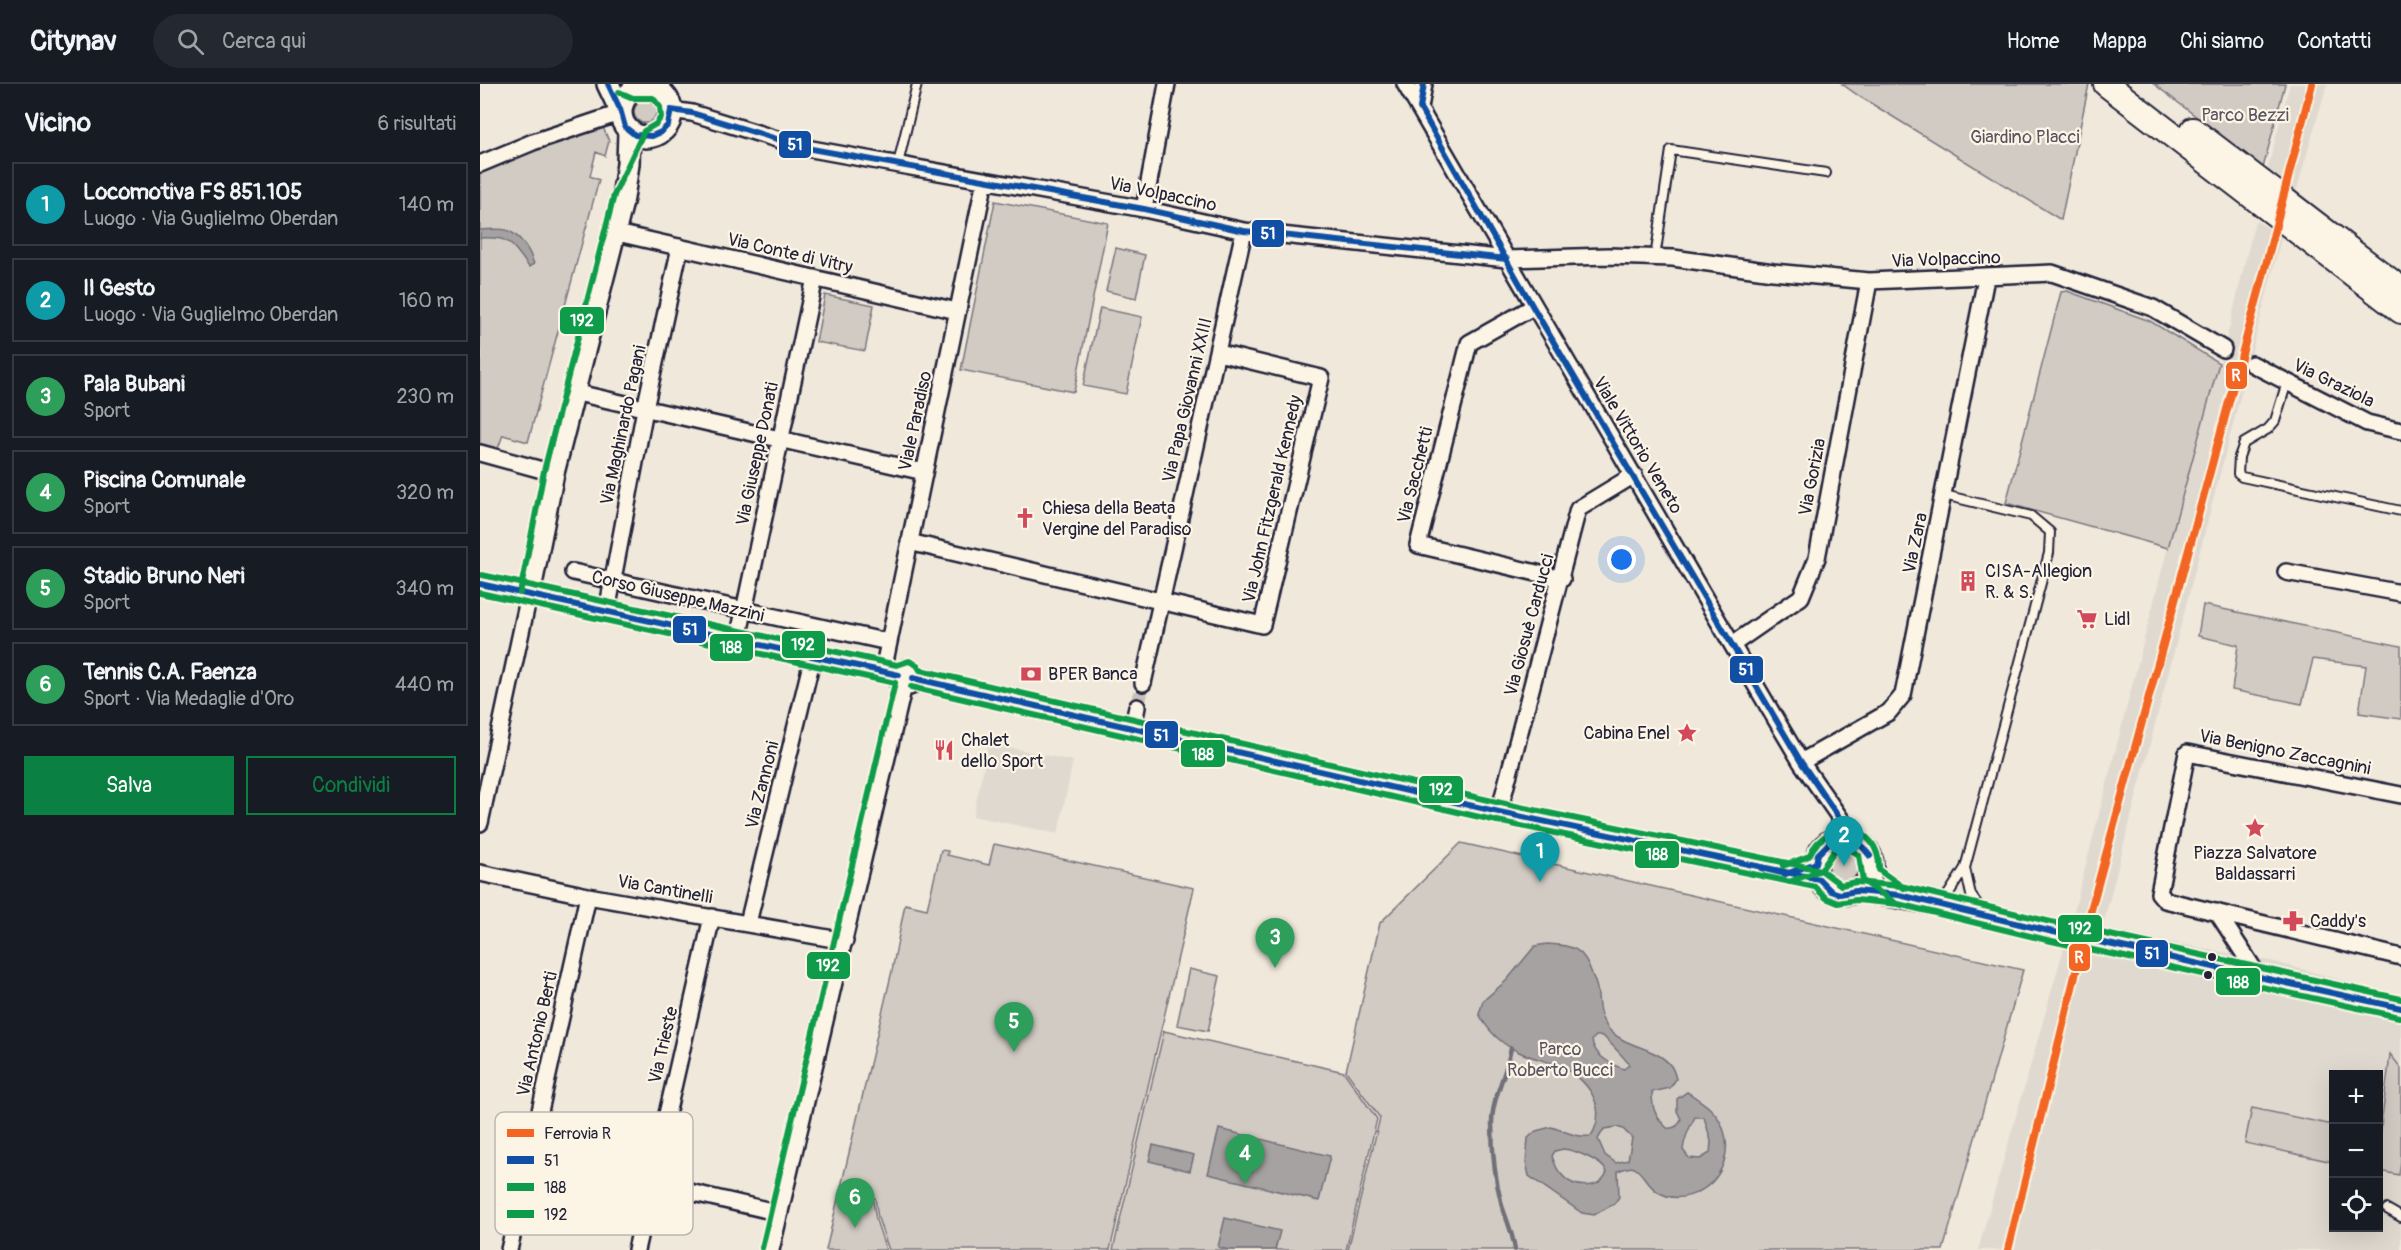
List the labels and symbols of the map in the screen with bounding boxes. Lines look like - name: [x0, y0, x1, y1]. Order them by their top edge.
- park label: Parco Bezzi: [2201, 104, 2289, 127]
- park label: Giardino Placci: [1970, 126, 2080, 149]
- line badge: 51: [778, 130, 812, 159]
- text: 51: [788, 135, 802, 155]
- street label: Via Volpaccino: [1107, 172, 1219, 217]
- line badge: 51: [1251, 219, 1285, 248]
- text: 51: [1261, 224, 1275, 244]
- street label: Via Conte di Vitry: [725, 228, 855, 279]
- street label: Via Volpaccino: [1891, 246, 2001, 273]
- line badge: 192: [559, 306, 605, 335]
- text: 192: [570, 311, 594, 331]
- street label: Via Papa Giovanni XXIII: [1157, 315, 1218, 485]
- street label: Via Maghinardo Pagani: [595, 343, 652, 507]
- street label: Via Graziola: [2289, 354, 2378, 413]
- line badge: R: [2225, 361, 2248, 390]
- text: R: [2231, 366, 2241, 386]
- street label: Viale Paradiso: [894, 369, 937, 473]
- street label: Viale Vittorio Veneto: [1588, 372, 1688, 518]
- street label: Via Giuseppe Donati: [731, 380, 784, 528]
- street label: Via John Fitzgerald Kennedy: [1237, 393, 1308, 605]
- street label: Via Sacchetti: [1392, 425, 1439, 526]
- street label: Via Gorizia: [1794, 436, 1831, 518]
- place label: Chiesa della Beata Vergine del Paradiso: [1042, 497, 1192, 541]
- church icon: Chiesa della Beata Vergine del Paradiso: [1013, 506, 1037, 530]
- street label: Via Zara: [1898, 511, 1933, 576]
- your location: [1607, 545, 1636, 574]
- street label: Via Giosuè Carducci: [1499, 552, 1560, 699]
- place label: CISA-Allegion R. & S.: [1985, 560, 2092, 604]
- street label: Corso Giuseppe Mazzini: [589, 565, 766, 628]
- building icon: CISA-Allegion R. & S.: [1956, 569, 1980, 593]
- supermarket icon: Lidl: [2075, 607, 2099, 631]
- place label: Lidl: [2104, 608, 2130, 631]
- line badge: 51: [672, 615, 707, 644]
- text: 51: [683, 620, 697, 640]
- line badge: 192: [781, 630, 826, 659]
- line badge: 188: [709, 633, 754, 662]
- text: 192: [791, 635, 815, 655]
- text: 188: [720, 638, 742, 658]
- line badge: 51: [1729, 655, 1764, 684]
- text: 51: [1739, 660, 1753, 680]
- bank icon: BPER Banca: [1019, 662, 1043, 686]
- place label: BPER Banca: [1048, 663, 1138, 686]
- line badge: 51: [1144, 720, 1179, 749]
- place icon: Cabina Enel: [1675, 721, 1699, 745]
- place label: Cabina Enel: [1583, 722, 1670, 745]
- street label: Via Benigno Zaccagnini: [2197, 725, 2373, 780]
- text: 51: [1154, 726, 1168, 746]
- place label: Chalet dello Sport: [961, 729, 1044, 773]
- restaurant icon: Chalet dello Sport: [932, 738, 956, 762]
- street label: Via Zannoni: [740, 739, 785, 832]
- line badge: 188: [1180, 739, 1226, 768]
- text: 188: [1192, 745, 1214, 765]
- line badge: 192: [1418, 775, 1464, 804]
- text: 192: [1429, 780, 1453, 800]
- pin: 2: [1824, 816, 1864, 866]
- place icon: Piazza Salvatore Baldassarri: [2243, 816, 2267, 840]
- pin: 1: [1520, 832, 1560, 882]
- line badge: 188: [1634, 840, 1680, 869]
- place label: Piazza Salvatore Baldassarri: [2193, 842, 2317, 886]
- text: 188: [1646, 845, 1668, 865]
- street label: Via Cantinelli: [615, 870, 714, 909]
- pharmacy icon: Caddy's: [2281, 909, 2305, 933]
- place label: Caddy's: [2310, 910, 2366, 933]
- line badge: 192: [2057, 914, 2103, 943]
- pin: 3: [1256, 918, 1294, 968]
- text: 192: [2068, 919, 2092, 939]
- line badge: 51: [2135, 939, 2169, 968]
- line badge: R: [2068, 943, 2091, 972]
- text: 51: [2145, 944, 2159, 964]
- text: R: [2074, 948, 2084, 968]
- line badge: 192: [806, 951, 851, 980]
- unlabelled marker: [2206, 951, 2218, 963]
- text: 192: [816, 956, 840, 976]
- line badge: 188: [2215, 967, 2261, 996]
- street label: Via Antonio Berti: [512, 969, 563, 1099]
- unlabelled marker: [2202, 969, 2214, 981]
- text: 188: [2227, 973, 2249, 993]
- pin: 5: [994, 1002, 1034, 1052]
- street label: Via Trieste: [643, 1004, 684, 1086]
- park label: Parco Roberto Bucci: [1507, 1038, 1613, 1082]
- legend: [495, 1112, 693, 1235]
- text: Ferrovia R: [544, 1124, 611, 1144]
- pin: 4: [1226, 1134, 1264, 1184]
- text: 51: [544, 1151, 559, 1171]
- text: 188: [544, 1178, 566, 1198]
- pin: 6: [836, 1178, 874, 1228]
- text: 192: [544, 1205, 567, 1225]

